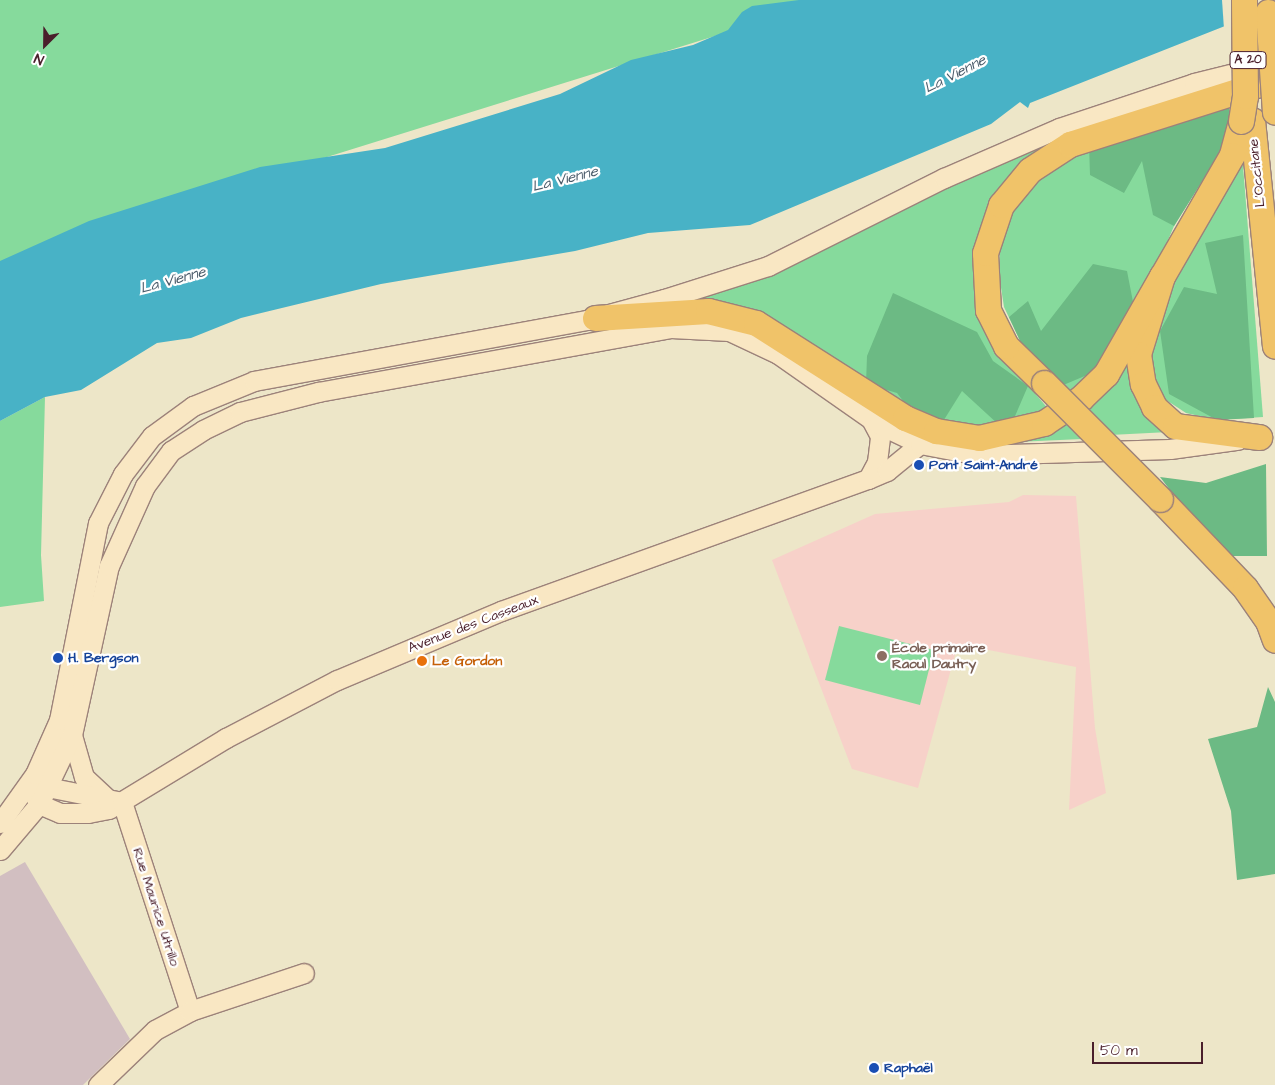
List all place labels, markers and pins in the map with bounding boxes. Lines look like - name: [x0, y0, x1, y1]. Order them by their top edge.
- place label: Pont Saint-André: [929, 457, 1038, 473]
- marker: Pont Saint-André: [913, 459, 925, 471]
- place label: École primaire Raoul Dautry: [892, 640, 985, 672]
- place label: H. Bergson: [68, 650, 138, 666]
- marker: École primaire Raoul Dautry: [876, 650, 888, 662]
- marker: H. Bergson: [52, 652, 64, 664]
- place label: Le Gordon: [432, 653, 502, 669]
- marker: Le Gordon: [416, 655, 428, 667]
- place label: Raphaël: [884, 1060, 933, 1076]
- marker: Raphaël: [868, 1062, 880, 1074]

